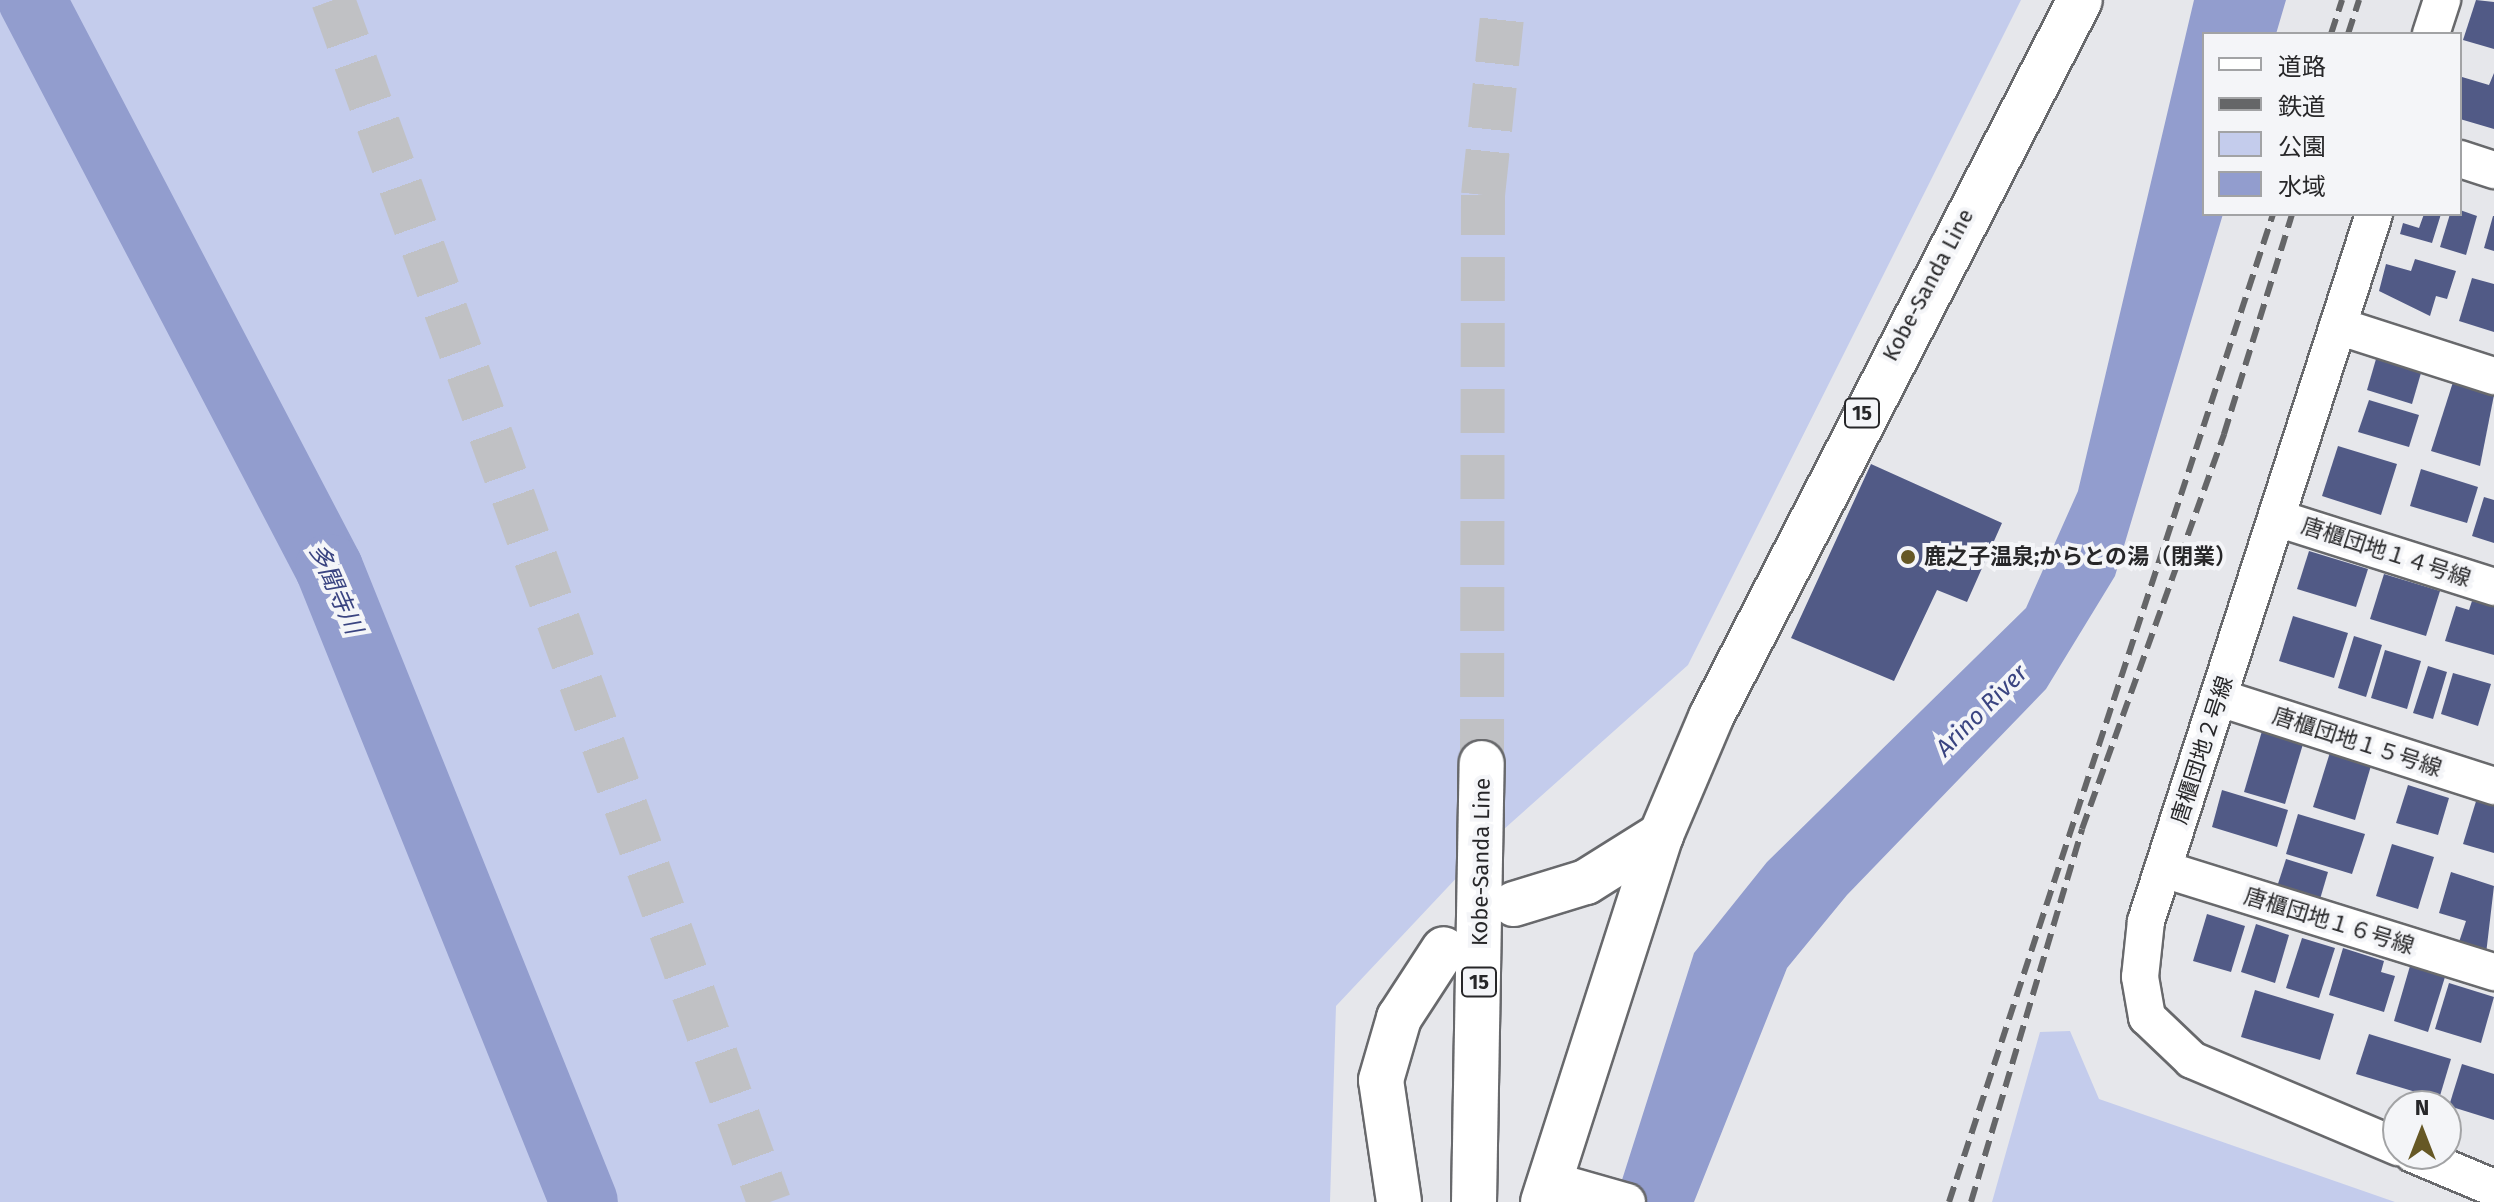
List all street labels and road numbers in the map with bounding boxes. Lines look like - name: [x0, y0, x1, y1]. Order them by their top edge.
- street label: Kobe-Sanda Line: [1877, 204, 1979, 366]
- road number: 15: [1844, 397, 1880, 429]
- street label: 唐櫃団地１４号線: [2298, 512, 2474, 592]
- street label: 唐櫃団地２号線: [2166, 673, 2238, 827]
- street label: 唐櫃団地１５号線: [2269, 702, 2445, 782]
- street label: Kobe-Sanda Line: [1466, 778, 1496, 946]
- street label: 唐櫃団地１６号線: [2241, 883, 2417, 959]
- road number: 15: [1461, 966, 1497, 998]

